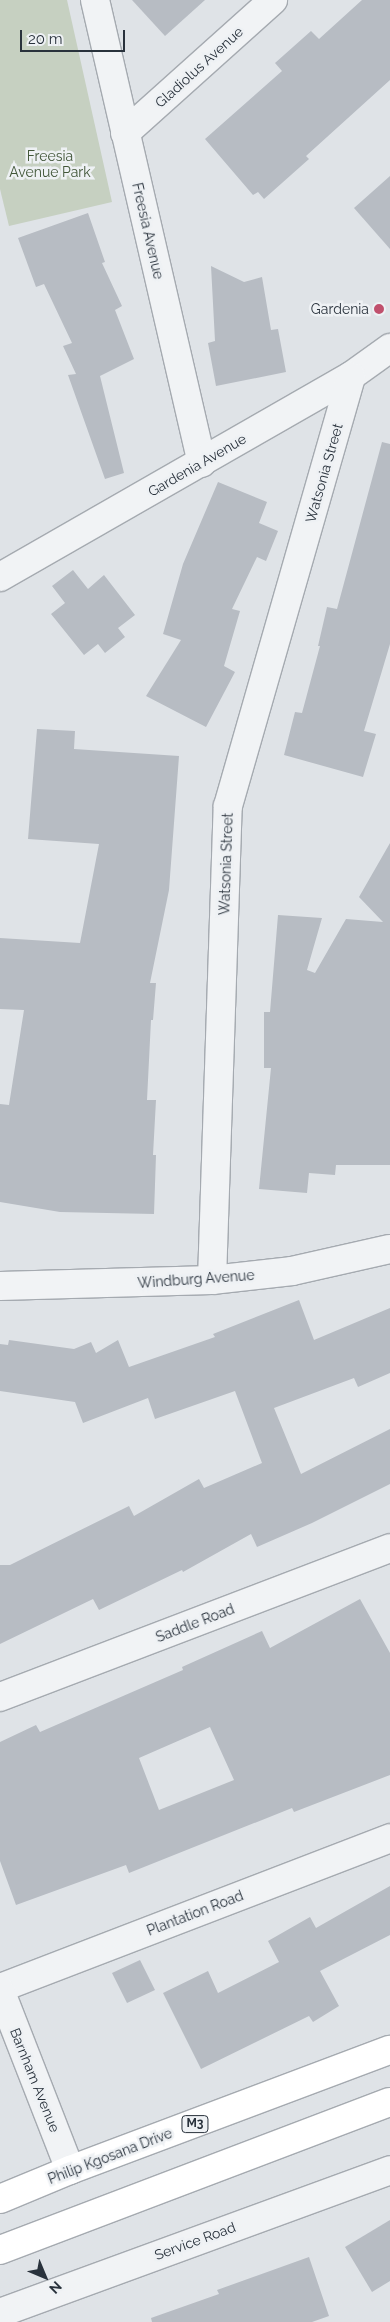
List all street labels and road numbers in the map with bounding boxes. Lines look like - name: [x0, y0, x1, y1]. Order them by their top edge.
- street label: Gladiolus Avenue: [151, 23, 247, 111]
- street label: Freesia Avenue: [129, 181, 167, 281]
- street label: Watsonia Street: [302, 421, 346, 525]
- street label: Gardenia Avenue: [145, 430, 249, 500]
- street label: Watsonia Street: [216, 812, 236, 916]
- street label: Windburg Avenue: [137, 1267, 255, 1291]
- street label: Saddle Road: [153, 1600, 237, 1646]
- street label: Plantation Road: [144, 1887, 246, 1939]
- street label: Barnham Avenue: [6, 2025, 64, 2135]
- road number: M3: [181, 2114, 209, 2134]
- street label: Philip Kgosana Drive: [46, 2125, 174, 2187]
- street label: Service Road: [152, 2219, 238, 2263]

